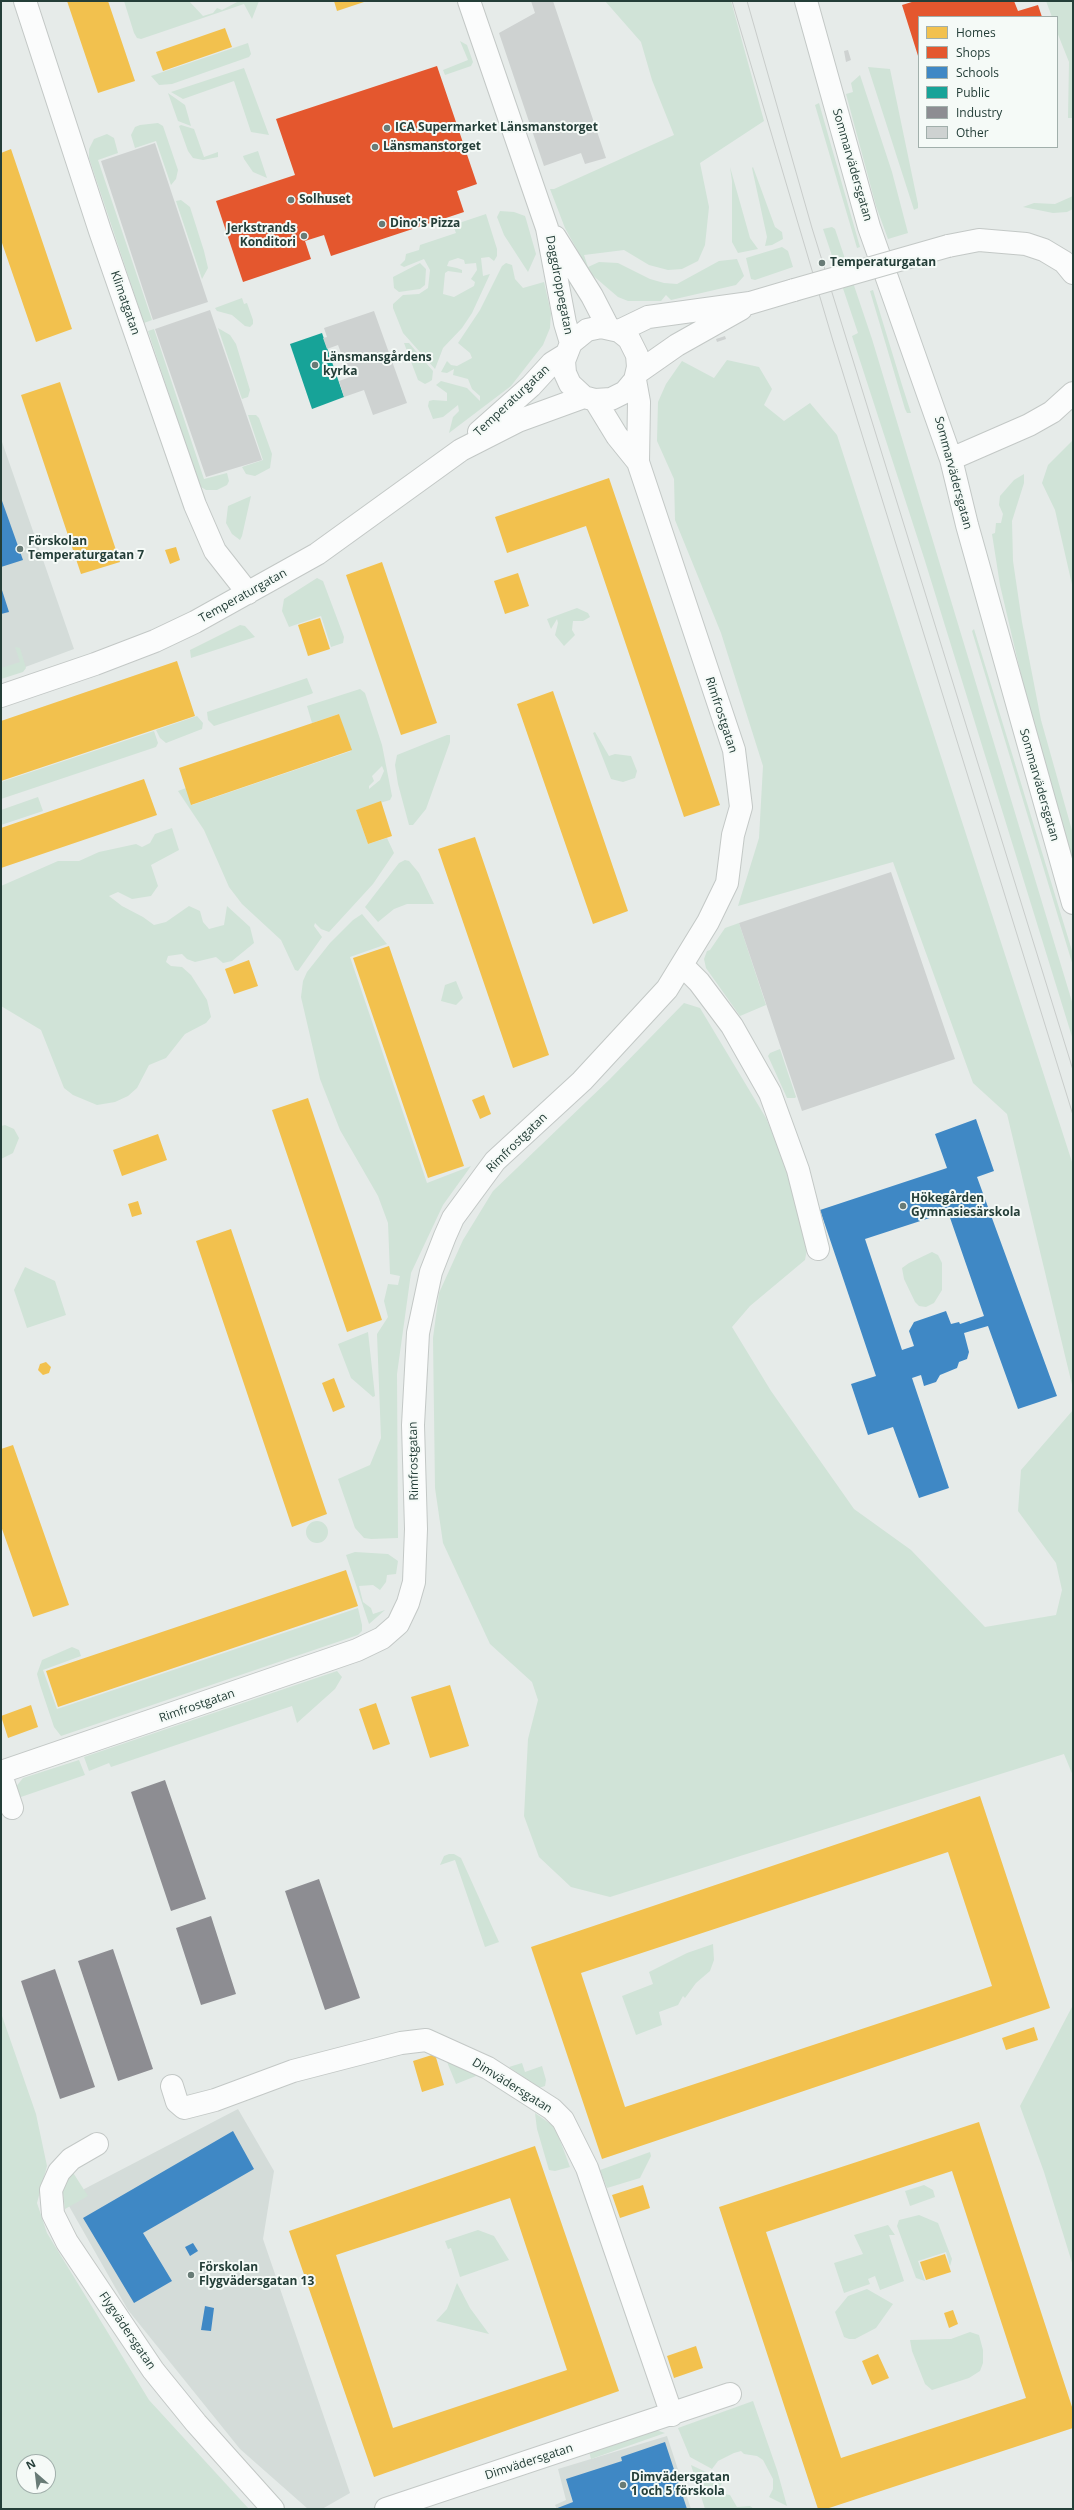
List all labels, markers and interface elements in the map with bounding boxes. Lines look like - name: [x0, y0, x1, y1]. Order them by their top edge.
- legend: [918, 16, 1058, 148]
- text: Homes: [956, 24, 996, 41]
- text: Shops: [956, 44, 990, 61]
- text: Schools: [956, 64, 999, 81]
- text: Public: [956, 84, 990, 101]
- text: Industry: [956, 104, 1002, 121]
- street label: Sommarvädersgatan: [829, 107, 875, 223]
- place label: ICA Supermarket Länsmanstorget: [395, 121, 598, 135]
- marker: ICA Supermarket Länsmanstorget: [382, 123, 392, 133]
- text: Other: [956, 124, 989, 141]
- place label: Länsmanstorget: [383, 140, 481, 154]
- marker: Länsmanstorget: [370, 142, 380, 152]
- place label: Solhuset: [299, 193, 351, 207]
- marker: Solhuset: [286, 195, 296, 205]
- place label: Dino's Pizza: [390, 217, 460, 231]
- marker: Dino's Pizza: [377, 219, 387, 229]
- place label: Jerkstrands Konditori: [227, 222, 296, 250]
- marker: Jerkstrands Konditori: [299, 231, 309, 241]
- street label: Daggdroppegatan: [542, 234, 576, 336]
- place label: Temperaturgatan: [830, 256, 936, 270]
- marker: Temperaturgatan: [817, 258, 827, 268]
- street label: Klimatgatan: [107, 269, 143, 337]
- place label: Länsmansgårdens kyrka: [323, 351, 432, 379]
- marker: Länsmansgårdens kyrka: [310, 360, 320, 370]
- street label: Temperaturgatan: [471, 362, 553, 440]
- street label: Sommarvädersgatan: [931, 415, 975, 531]
- place label: Förskolan Temperaturgatan 7: [28, 535, 144, 563]
- marker: Förskolan Temperaturgatan 7: [15, 544, 25, 554]
- street label: Temperaturgatan: [197, 566, 289, 626]
- street label: Rimfrostgatan: [702, 675, 740, 755]
- street label: Sommarvädersgatan: [1016, 727, 1062, 843]
- street label: Rimfrostgatan: [484, 1110, 550, 1176]
- place label: Hökegården Gymnasiesärskola: [911, 1192, 1021, 1220]
- marker: Hökegården Gymnasiesärskola: [898, 1201, 908, 1211]
- street label: Rimfrostgatan: [406, 1421, 422, 1501]
- street label: Rimfrostgatan: [157, 1686, 237, 1726]
- street label: Dimvädersgatan: [469, 2056, 555, 2116]
- place label: Förskolan Flygvädersgatan 13: [199, 2261, 314, 2289]
- marker: Förskolan Flygvädersgatan 13: [186, 2270, 196, 2280]
- street label: Flygvädersgatan: [96, 2289, 158, 2373]
- street label: Dimvädersgatan: [483, 2441, 575, 2483]
- north arrow: [16, 2454, 56, 2494]
- text: N: [23, 2455, 38, 2473]
- place label: Dimvädersgatan 1 och 5 förskola: [631, 2471, 730, 2499]
- marker: Dimvädersgatan 1 och 5 förskola: [618, 2480, 628, 2490]

